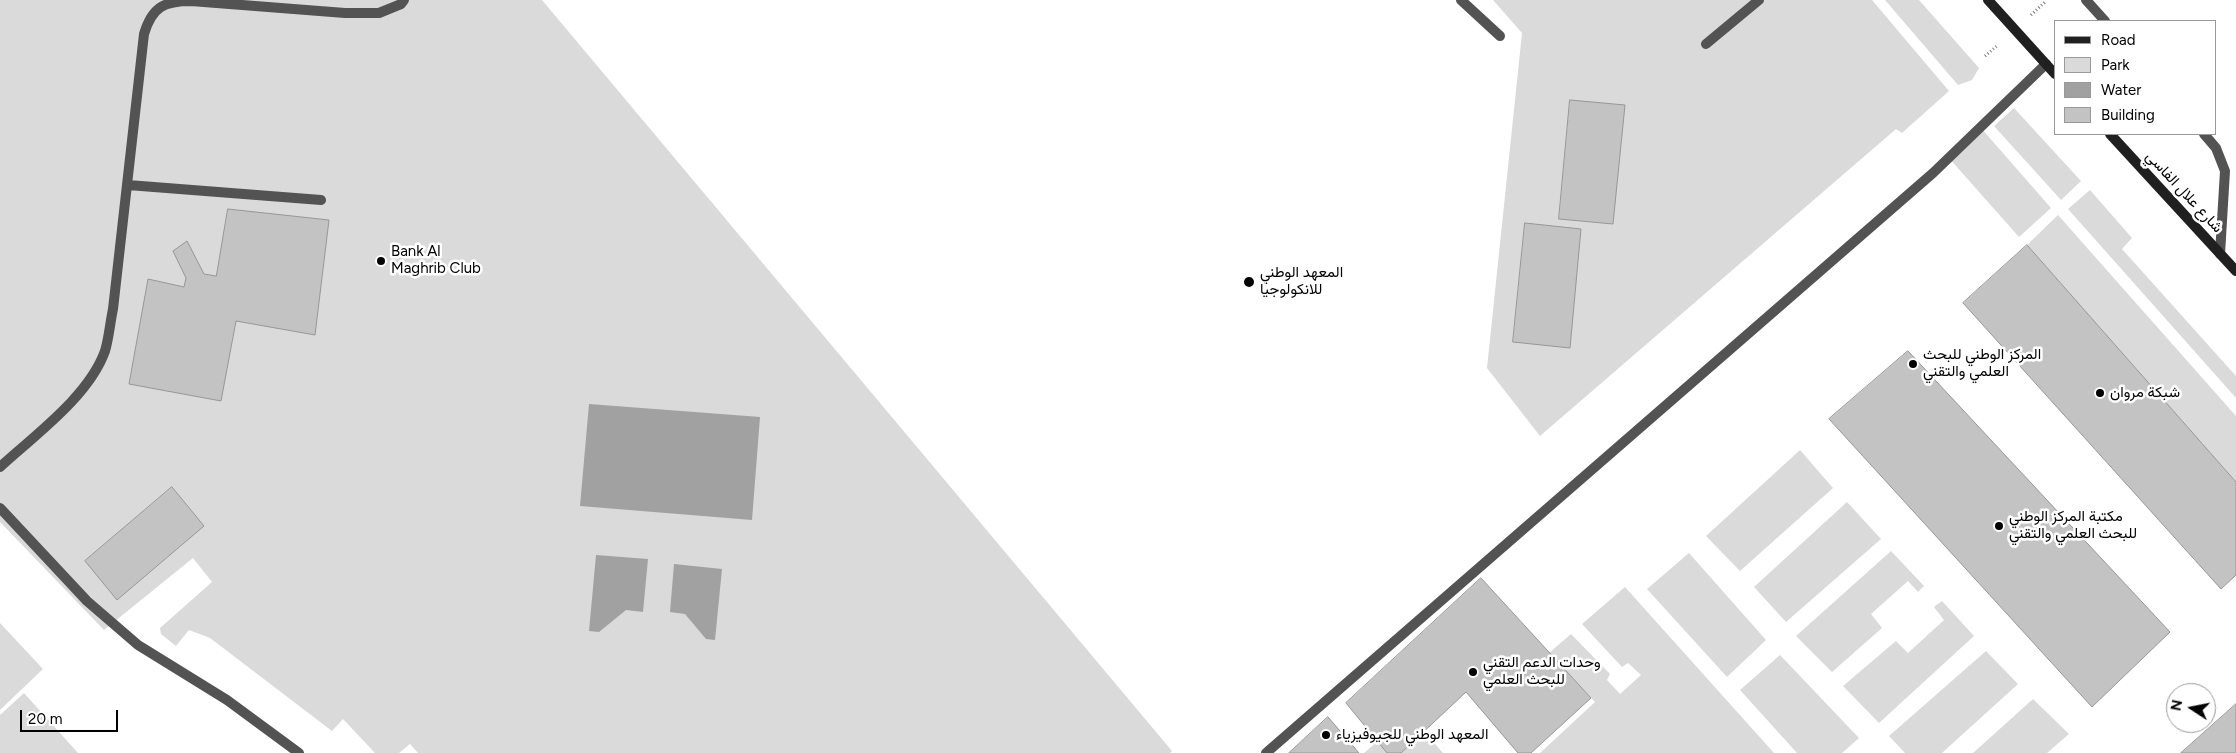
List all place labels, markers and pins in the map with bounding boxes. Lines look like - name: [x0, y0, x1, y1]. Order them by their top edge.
- place label: Bank Al Maghrib Club: [391, 243, 481, 278]
- marker: Bank Al Maghrib Club: [375, 255, 387, 267]
- place label: المعهد الوطني للانكولوجيا: [1260, 264, 1343, 299]
- marker: المعهد الوطني للانكولوجيا: [1242, 275, 1256, 289]
- place label: المركز الوطني للبحث العلمي والتقني: [1923, 346, 2041, 381]
- marker: المركز الوطني للبحث العلمي والتقني: [1907, 358, 1919, 370]
- place label: شبكة مروان: [2110, 384, 2180, 402]
- marker: شبكة مروان: [2094, 387, 2106, 399]
- place label: مكتبة المركز الوطني للبحث العلمي والتقني: [2009, 508, 2137, 543]
- marker: مكتبة المركز الوطني للبحث العلمي والتقني: [1993, 520, 2005, 532]
- place label: وحدات الدعم التقني للبحث العلمي: [1483, 654, 1601, 689]
- marker: وحدات الدعم التقني للبحث العلمي: [1467, 666, 1479, 678]
- place label: المعهد الوطني للجيوفيزياء: [1336, 726, 1488, 744]
- marker: المعهد الوطني للجيوفيزياء: [1320, 729, 1332, 741]

